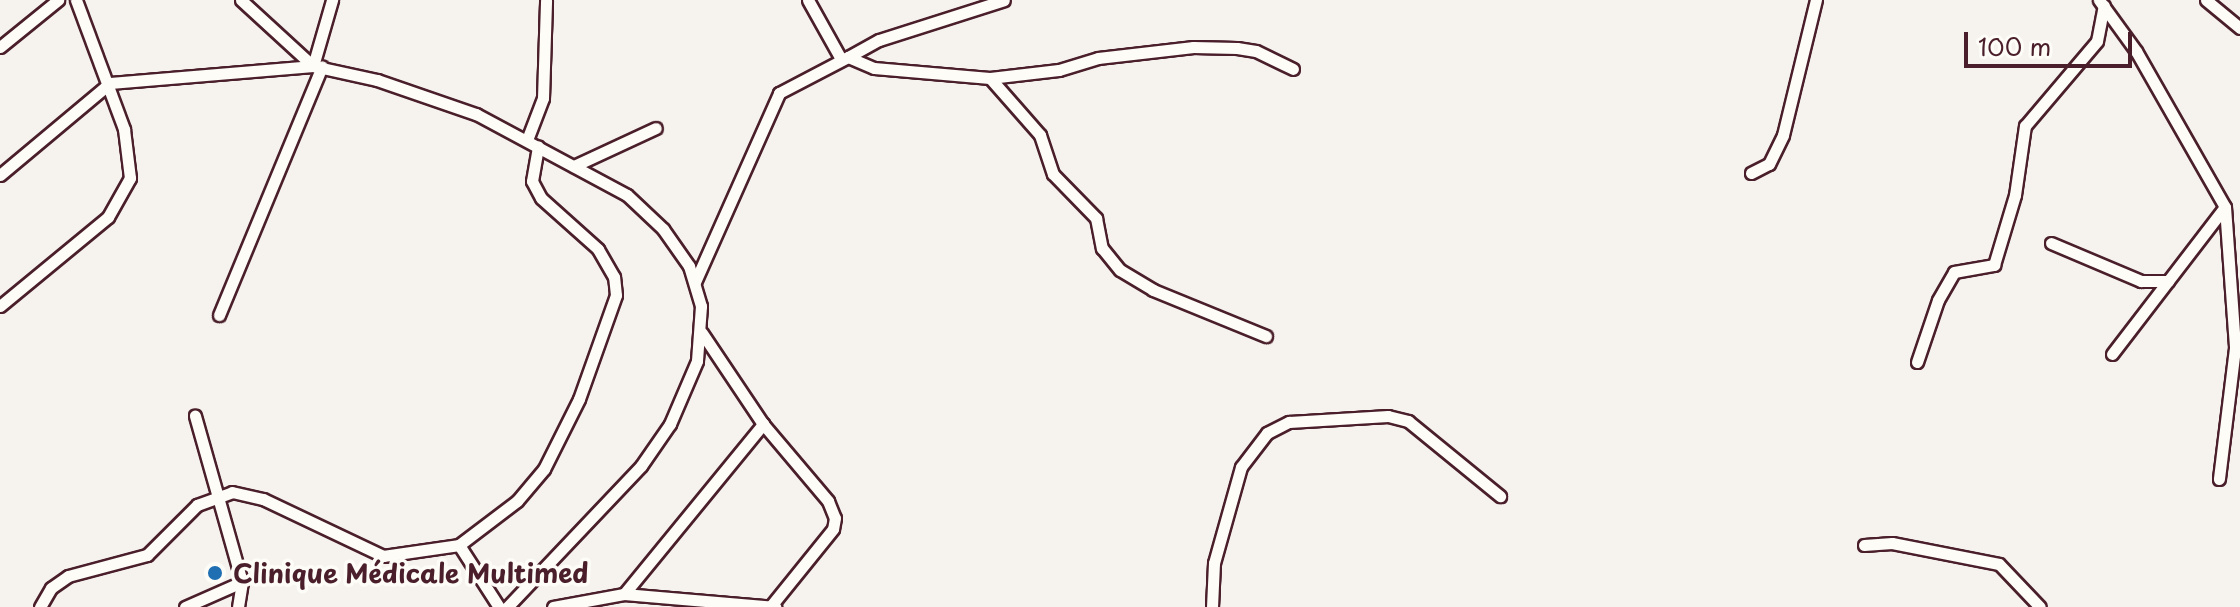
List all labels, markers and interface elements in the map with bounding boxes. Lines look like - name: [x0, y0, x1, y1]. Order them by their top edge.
- scale bar: [1968, 16, 2136, 66]
- text: 100 m: [1978, 28, 2051, 64]
- place label: Clinique Médicale Multimed: [233, 557, 592, 589]
- marker: Clinique Médicale Multimed: [204, 562, 226, 584]

